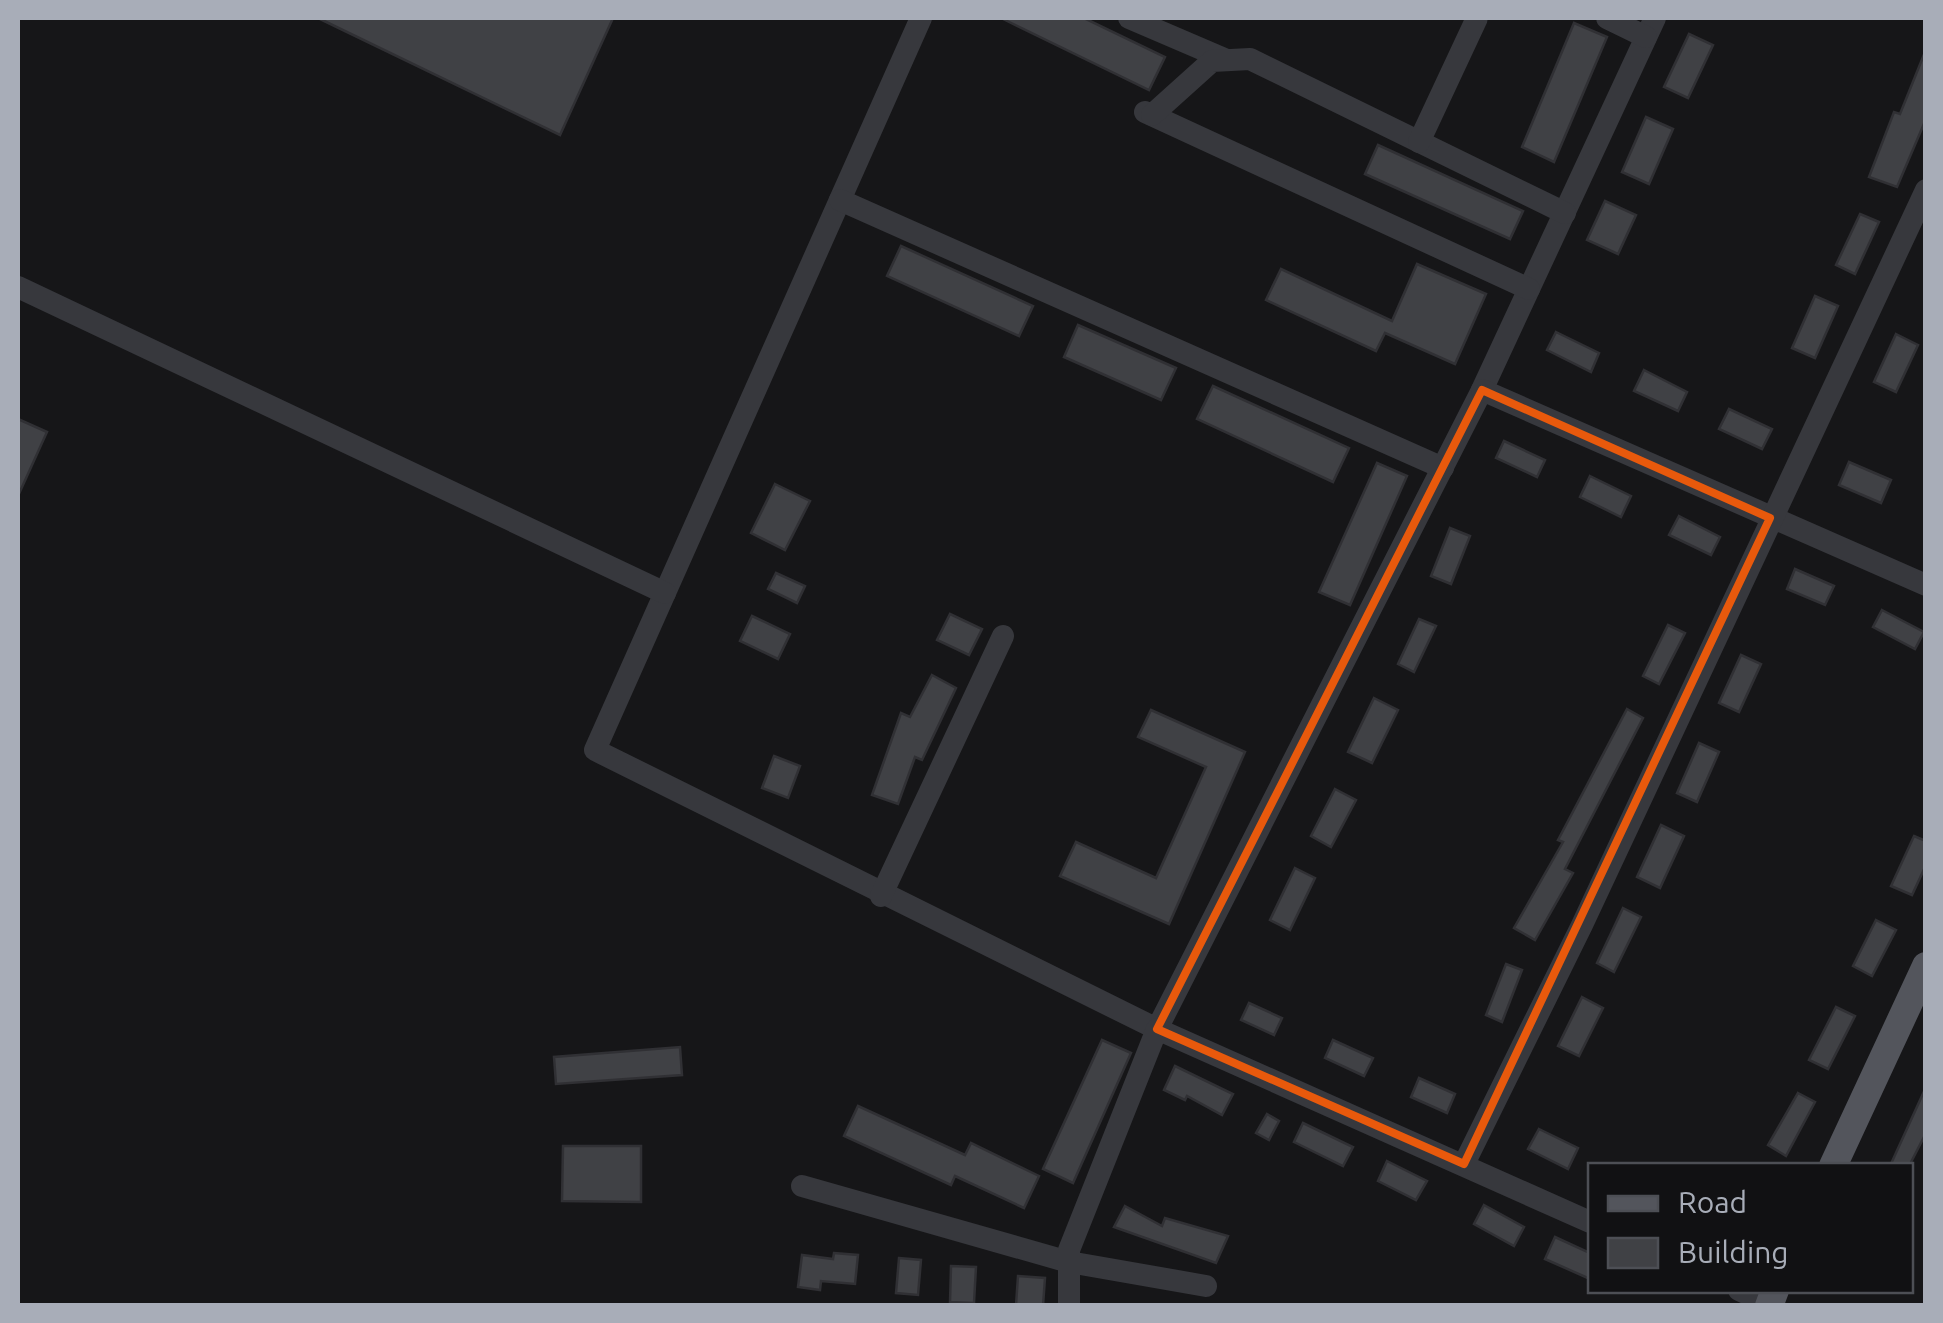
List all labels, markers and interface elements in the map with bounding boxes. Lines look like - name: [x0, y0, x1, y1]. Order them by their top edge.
- legend: [1588, 1163, 1913, 1293]
- text: Road: [1678, 1185, 1747, 1219]
- text: Building: [1678, 1235, 1789, 1269]

